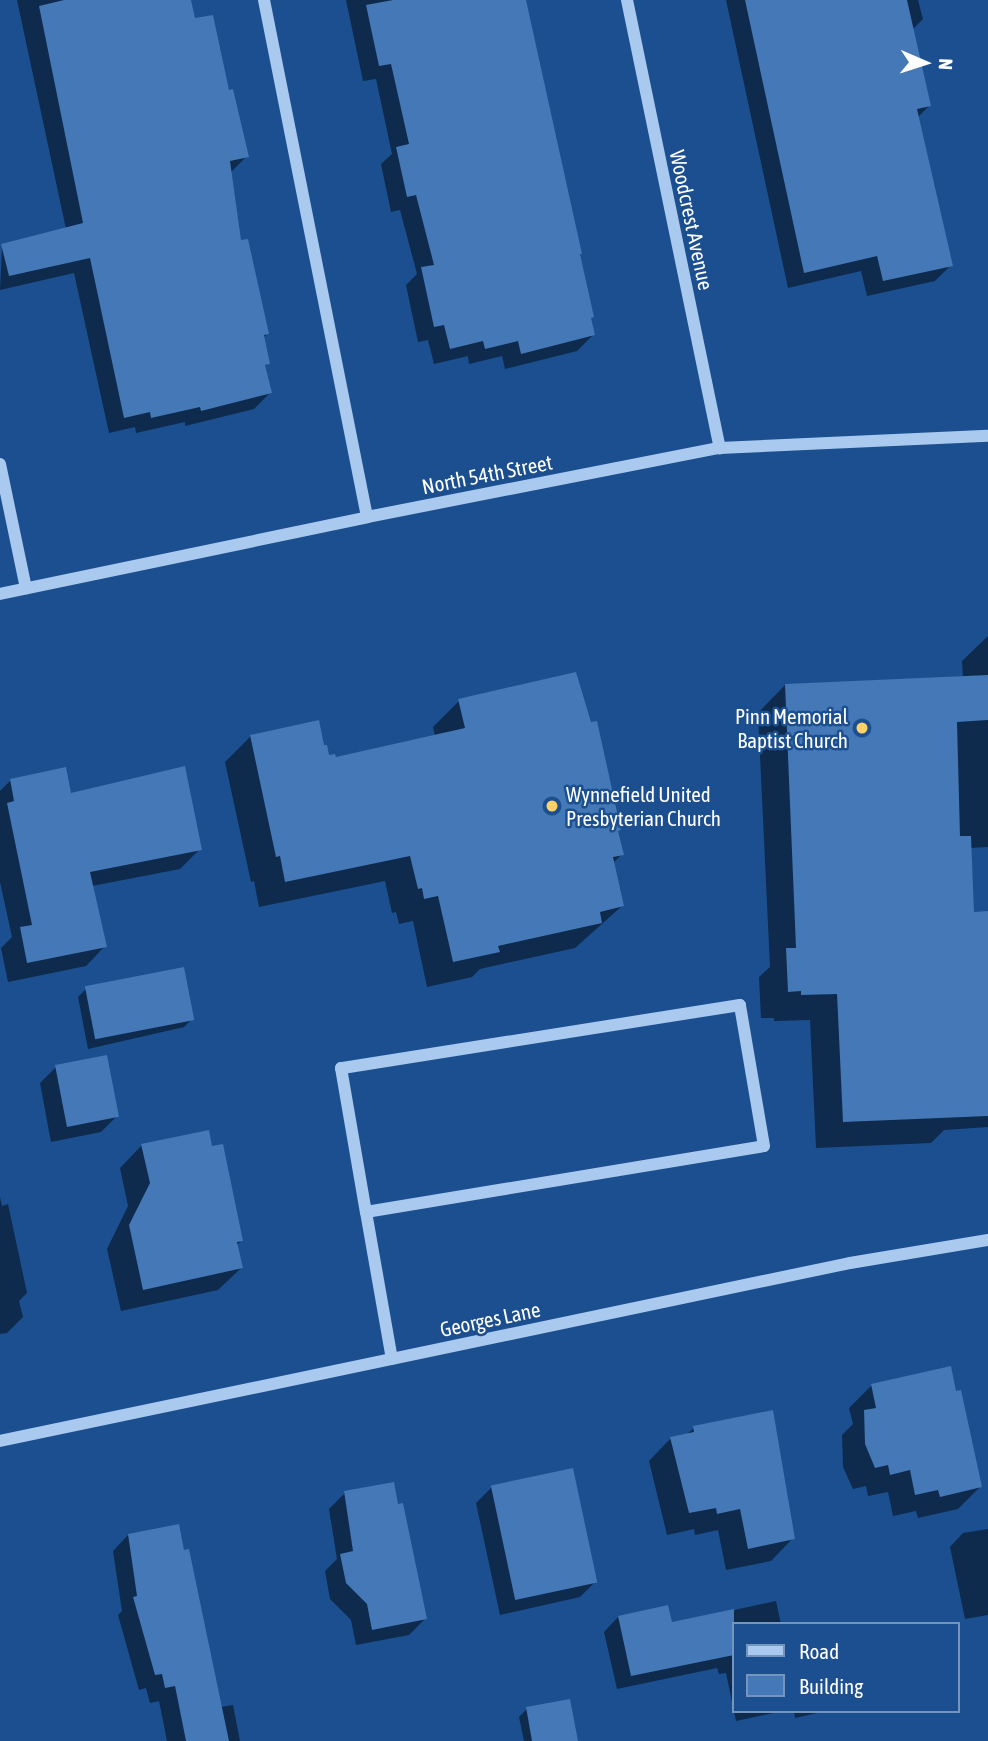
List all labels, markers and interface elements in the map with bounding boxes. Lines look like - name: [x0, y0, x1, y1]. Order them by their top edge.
- north arrow: [890, 28, 960, 98]
- text: N: [935, 58, 957, 70]
- street label: Woodcrest Avenue: [665, 148, 719, 292]
- street label: North 54th Street: [420, 449, 554, 499]
- place label: Pinn Memorial Baptist Church: [735, 703, 848, 753]
- marker: Pinn Memorial Baptist Church: [854, 720, 870, 736]
- place label: Wynnefield United Presbyterian Church: [566, 781, 721, 831]
- marker: Wynnefield United Presbyterian Church: [544, 798, 560, 814]
- street label: Georges Lane: [437, 1296, 543, 1342]
- legend: [732, 1622, 960, 1713]
- text: Road: [799, 1639, 839, 1663]
- text: Building: [799, 1674, 863, 1698]

